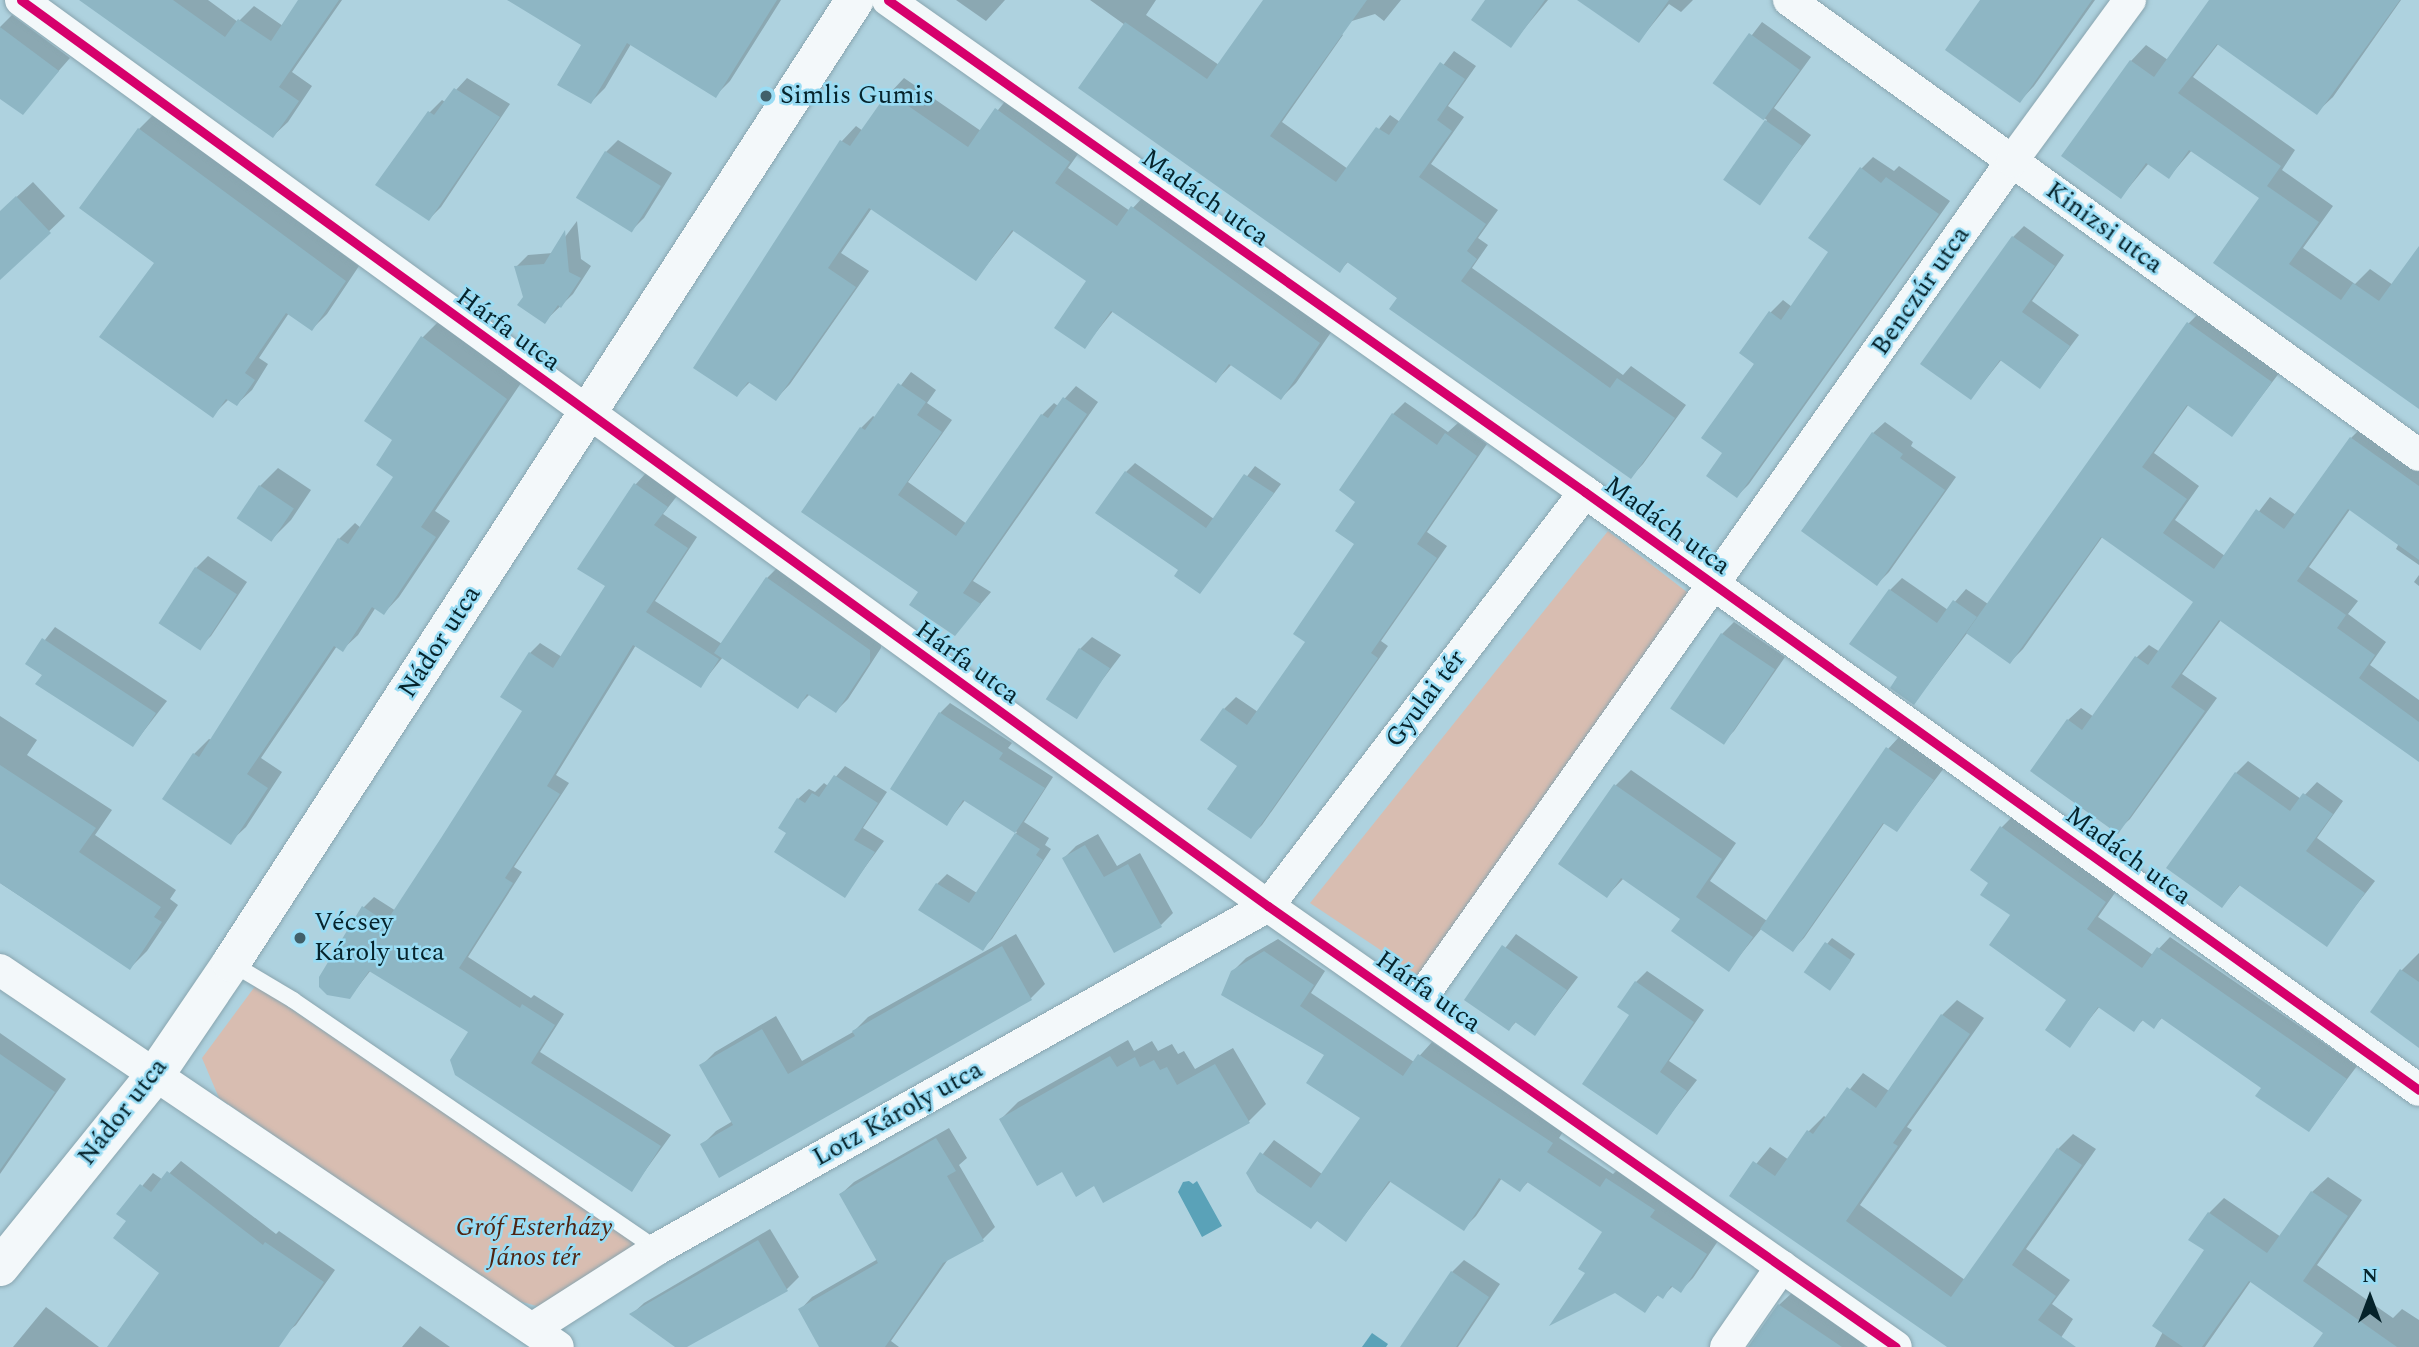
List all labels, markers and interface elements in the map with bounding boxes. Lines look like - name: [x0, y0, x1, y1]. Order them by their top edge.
- place label: Simlis Gumis: [780, 80, 934, 112]
- marker: Simlis Gumis: [758, 88, 774, 104]
- street label: Madách utca: [1135, 143, 1275, 253]
- street label: Kinizsi utca: [2039, 175, 2169, 281]
- street label: Benczúr utca: [1865, 220, 1977, 362]
- street label: Hárfa utca: [450, 282, 566, 378]
- street label: Madách utca: [1598, 470, 1736, 582]
- street label: Nádor utca: [392, 580, 488, 704]
- street label: Hárfa utca: [909, 615, 1025, 711]
- street label: Gyulai tér: [1379, 644, 1473, 754]
- street label: Madách utca: [2059, 800, 2197, 912]
- place label: Vécsey Károly utca: [314, 907, 445, 968]
- marker: Vécsey Károly utca: [292, 930, 308, 946]
- street label: Hárfa utca: [1369, 944, 1487, 1040]
- street label: Nádor utca: [71, 1052, 175, 1172]
- street label: Lotz Károly utca: [808, 1054, 988, 1174]
- park label: Gróf Esterházy János tér: [456, 1212, 612, 1274]
- text: N: [2362, 1262, 2378, 1291]
- north arrow: [2335, 1263, 2405, 1333]

